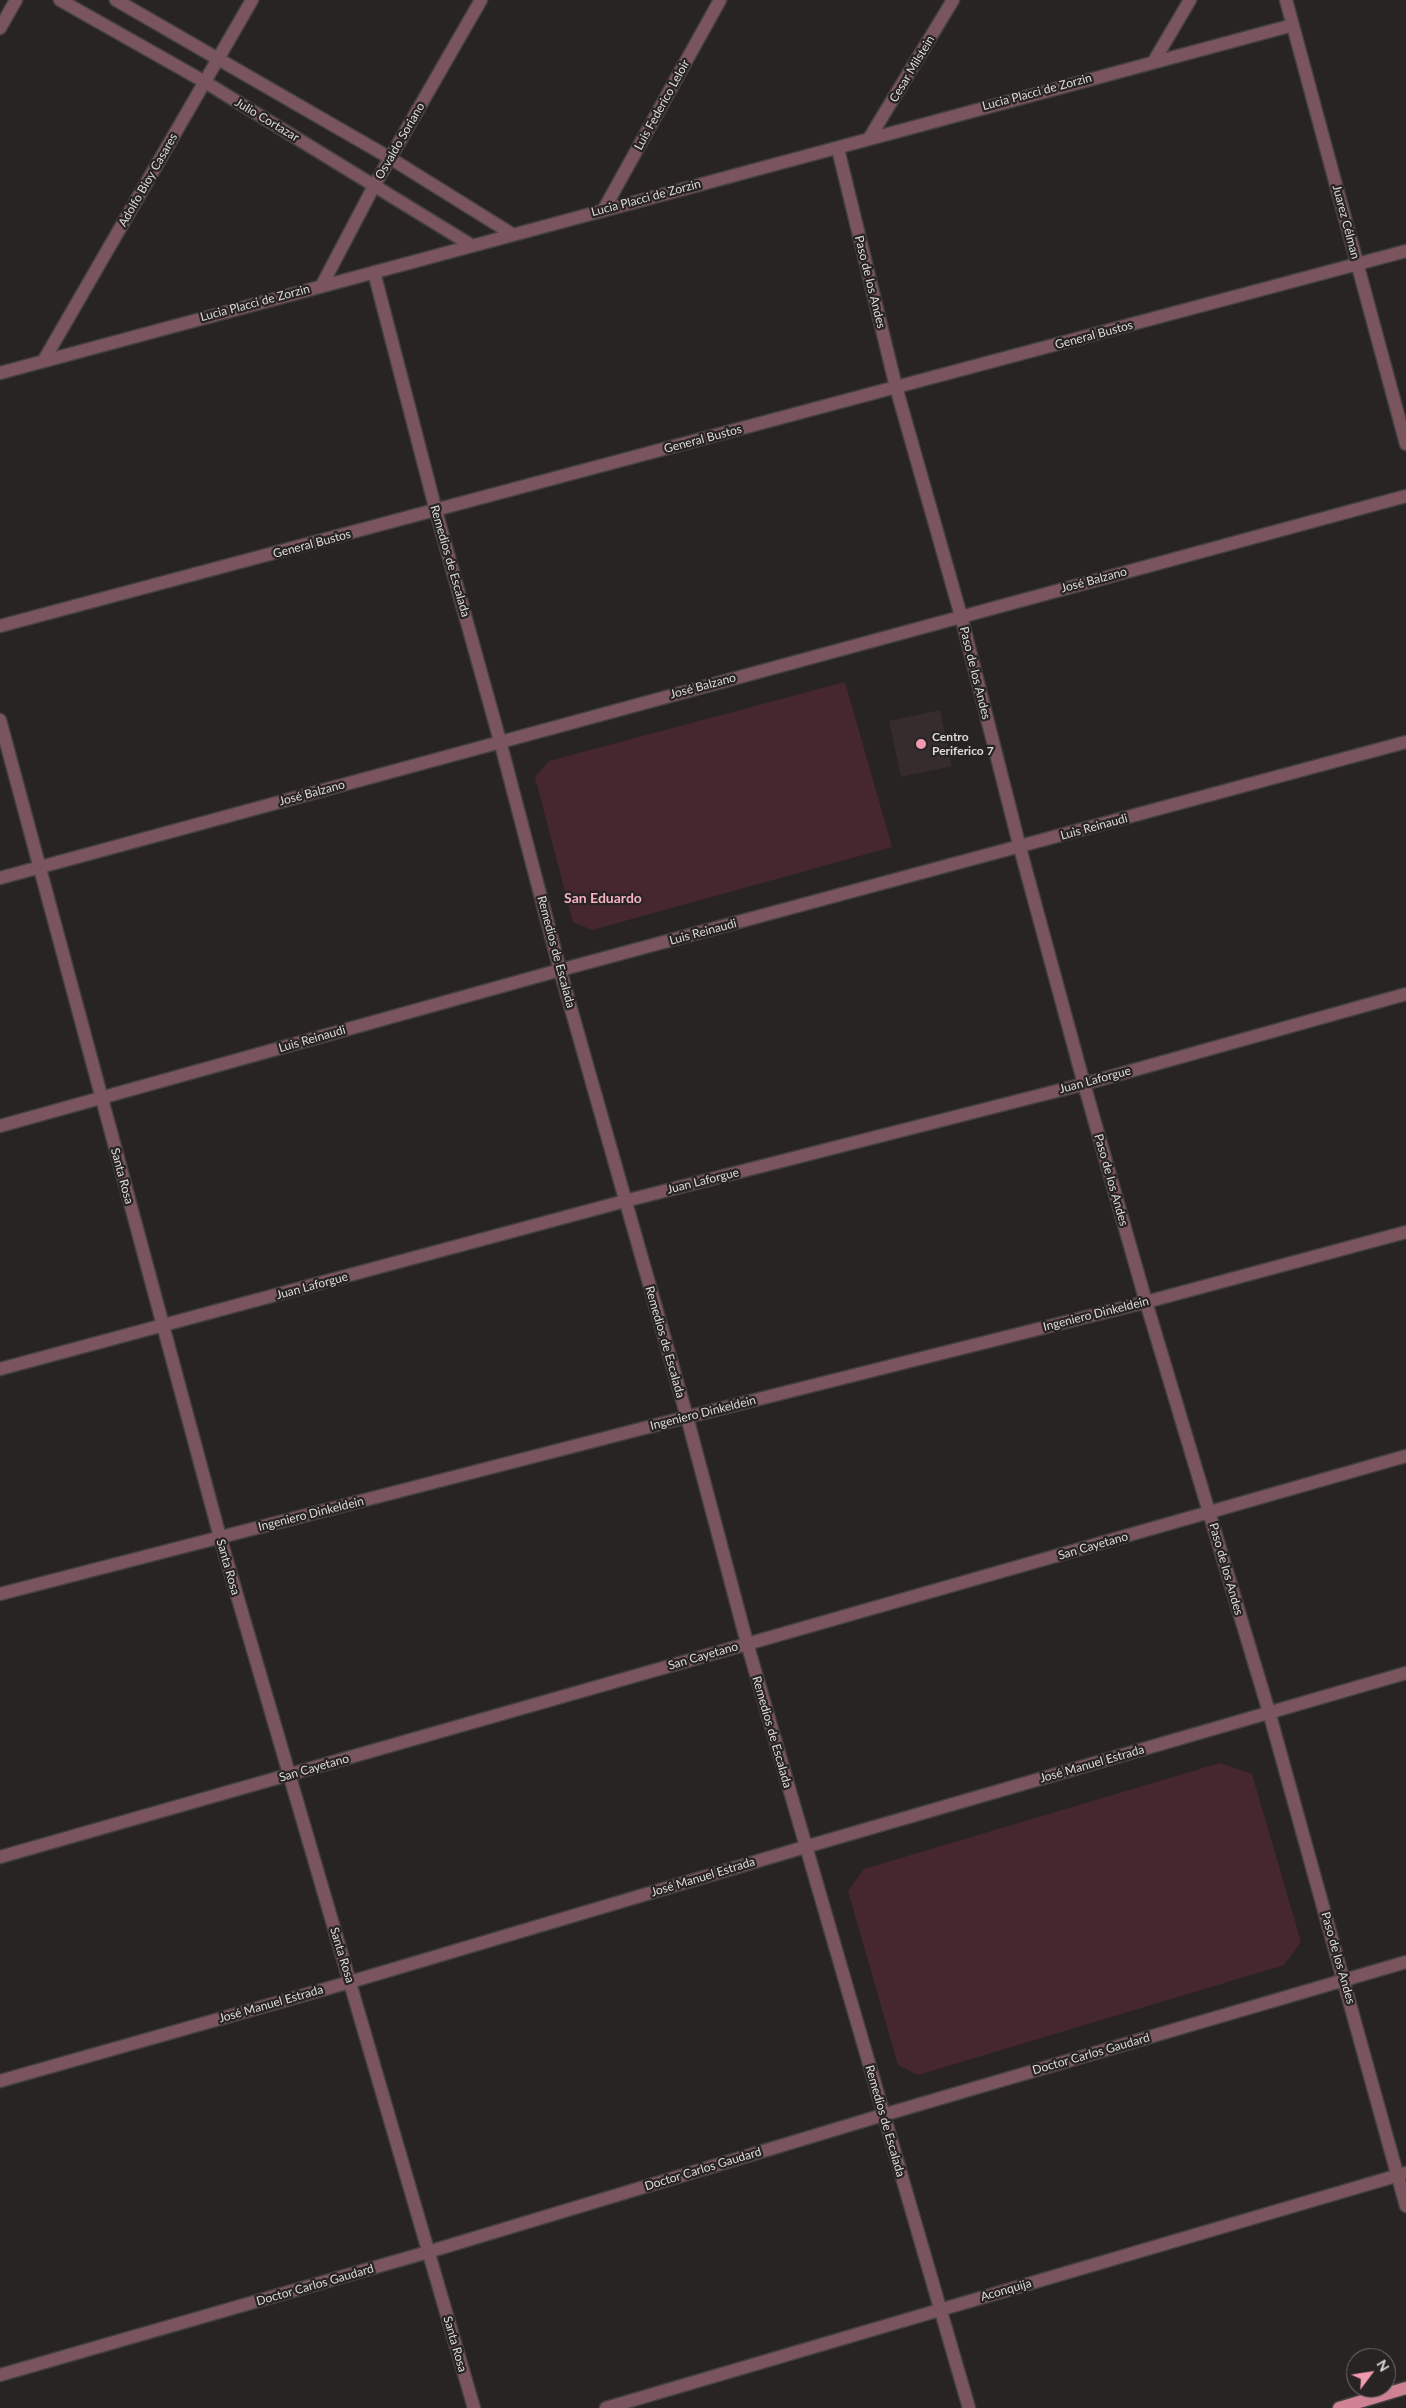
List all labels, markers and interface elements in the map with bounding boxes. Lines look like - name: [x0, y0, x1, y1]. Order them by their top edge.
- street label: Cesar Milstein: [887, 33, 937, 105]
- street label: Luis Federico Leloir: [631, 57, 693, 153]
- street label: Lucia Placci de Zorzin: [981, 70, 1093, 114]
- street label: Julio Cortazar: [232, 95, 302, 145]
- street label: Osvaldo Soriano: [372, 100, 428, 182]
- street label: Adolfo Bioy Casares: [115, 131, 181, 229]
- street label: Lucia Placci de Zorzin: [590, 176, 702, 220]
- street label: Juarez Célman: [1329, 183, 1363, 261]
- street label: Paso de los Andes: [852, 234, 888, 330]
- street label: Lucia Placci de Zorzin: [199, 281, 311, 325]
- street label: General Bustos: [1054, 318, 1134, 352]
- street label: General Bustos: [663, 422, 743, 456]
- street label: Remedios de Escalada: [427, 503, 473, 619]
- street label: General Bustos: [272, 527, 352, 561]
- street label: José Balzano: [1059, 564, 1129, 596]
- street label: Paso de los Andes: [957, 625, 993, 721]
- street label: José Balzano: [668, 670, 738, 702]
- place label: Centro Periferico 7: [932, 730, 994, 758]
- marker: Centro Periferico 7: [914, 737, 928, 751]
- street label: José Balzano: [277, 777, 347, 809]
- street label: Luis Reinaudi: [1059, 811, 1129, 843]
- district label: San Eduardo: [564, 890, 642, 906]
- street label: Remedios de Escalada: [534, 894, 578, 1010]
- street label: Luis Reinaudi: [668, 916, 738, 948]
- street label: Luis Reinaudi: [277, 1023, 347, 1055]
- street label: Juan Laforgue: [1058, 1064, 1132, 1096]
- street label: Paso de los Andes: [1091, 1132, 1131, 1228]
- street label: Santa Rosa: [108, 1146, 136, 1206]
- street label: Juan Laforgue: [666, 1165, 740, 1197]
- street label: Juan Laforgue: [275, 1270, 349, 1302]
- street label: Remedios de Escalada: [642, 1284, 688, 1400]
- street label: Ingeniero Dinkeldein: [1042, 1294, 1150, 1334]
- street label: Ingeniero Dinkeldein: [649, 1393, 757, 1433]
- street label: Ingeniero Dinkeldein: [257, 1494, 365, 1534]
- street label: Paso de los Andes: [1206, 1521, 1246, 1617]
- street label: San Cayetano: [1056, 1529, 1130, 1563]
- street label: Santa Rosa: [213, 1537, 243, 1597]
- street label: San Cayetano: [666, 1639, 740, 1673]
- street label: Remedios de Escalada: [749, 1674, 795, 1790]
- street label: José Manuel Estrada: [1038, 1742, 1146, 1786]
- street label: San Cayetano: [277, 1751, 351, 1785]
- street label: José Manuel Estrada: [649, 1854, 757, 1900]
- street label: Paso de los Andes: [1318, 1910, 1358, 2006]
- street label: Santa Rosa: [327, 1925, 357, 1985]
- street label: José Manuel Estrada: [217, 1982, 325, 2026]
- street label: Doctor Carlos Gaudard: [1031, 2030, 1151, 2078]
- street label: Remedios de Escalada: [862, 2063, 908, 2179]
- street label: Doctor Carlos Gaudard: [643, 2144, 763, 2194]
- street label: Doctor Carlos Gaudard: [255, 2261, 375, 2309]
- street label: Aconquija: [979, 2276, 1033, 2304]
- street label: Santa Rosa: [440, 2314, 470, 2374]
- north arrow: [1346, 2348, 1396, 2398]
- text: N: [1373, 2357, 1393, 2375]

